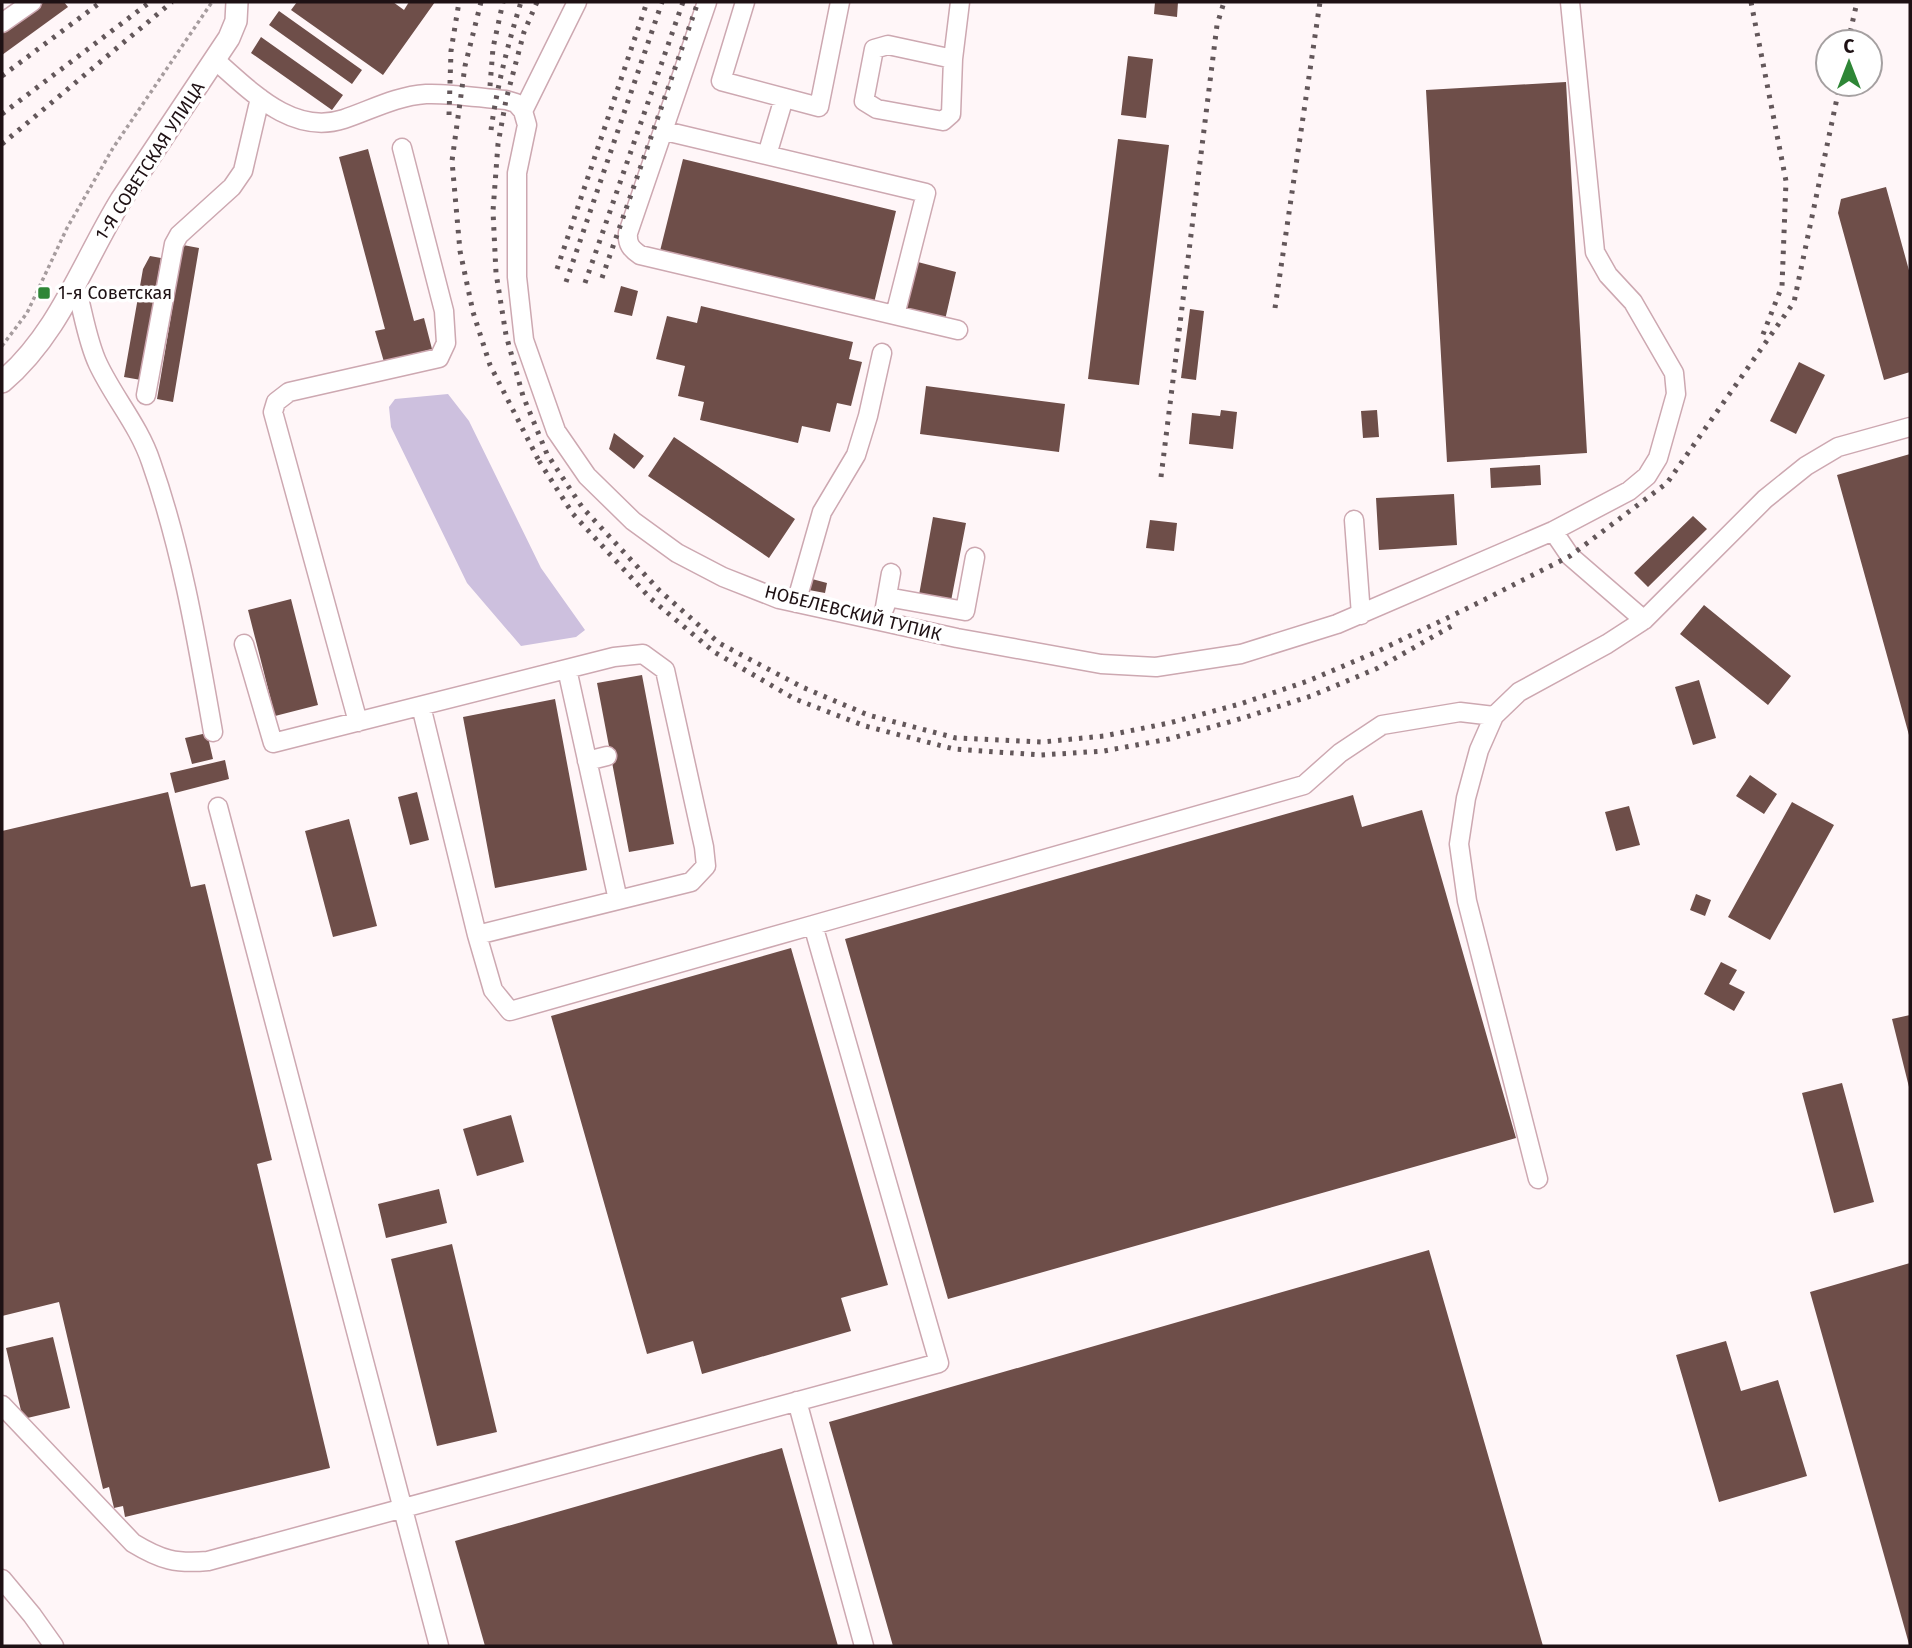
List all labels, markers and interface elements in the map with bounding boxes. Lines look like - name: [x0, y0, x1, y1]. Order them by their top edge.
- north arrow: [1814, 28, 1884, 98]
- text: С: [1844, 35, 1855, 58]
- street label: 1-Я СОВЕТСКАЯ УЛИЦА: [91, 77, 210, 244]
- place label: 1-я Советская: [58, 282, 172, 304]
- marker: 1-я Советская: [36, 285, 52, 301]
- street label: НОБЕЛЕВСКИЙ ТУПИК: [762, 580, 944, 646]

